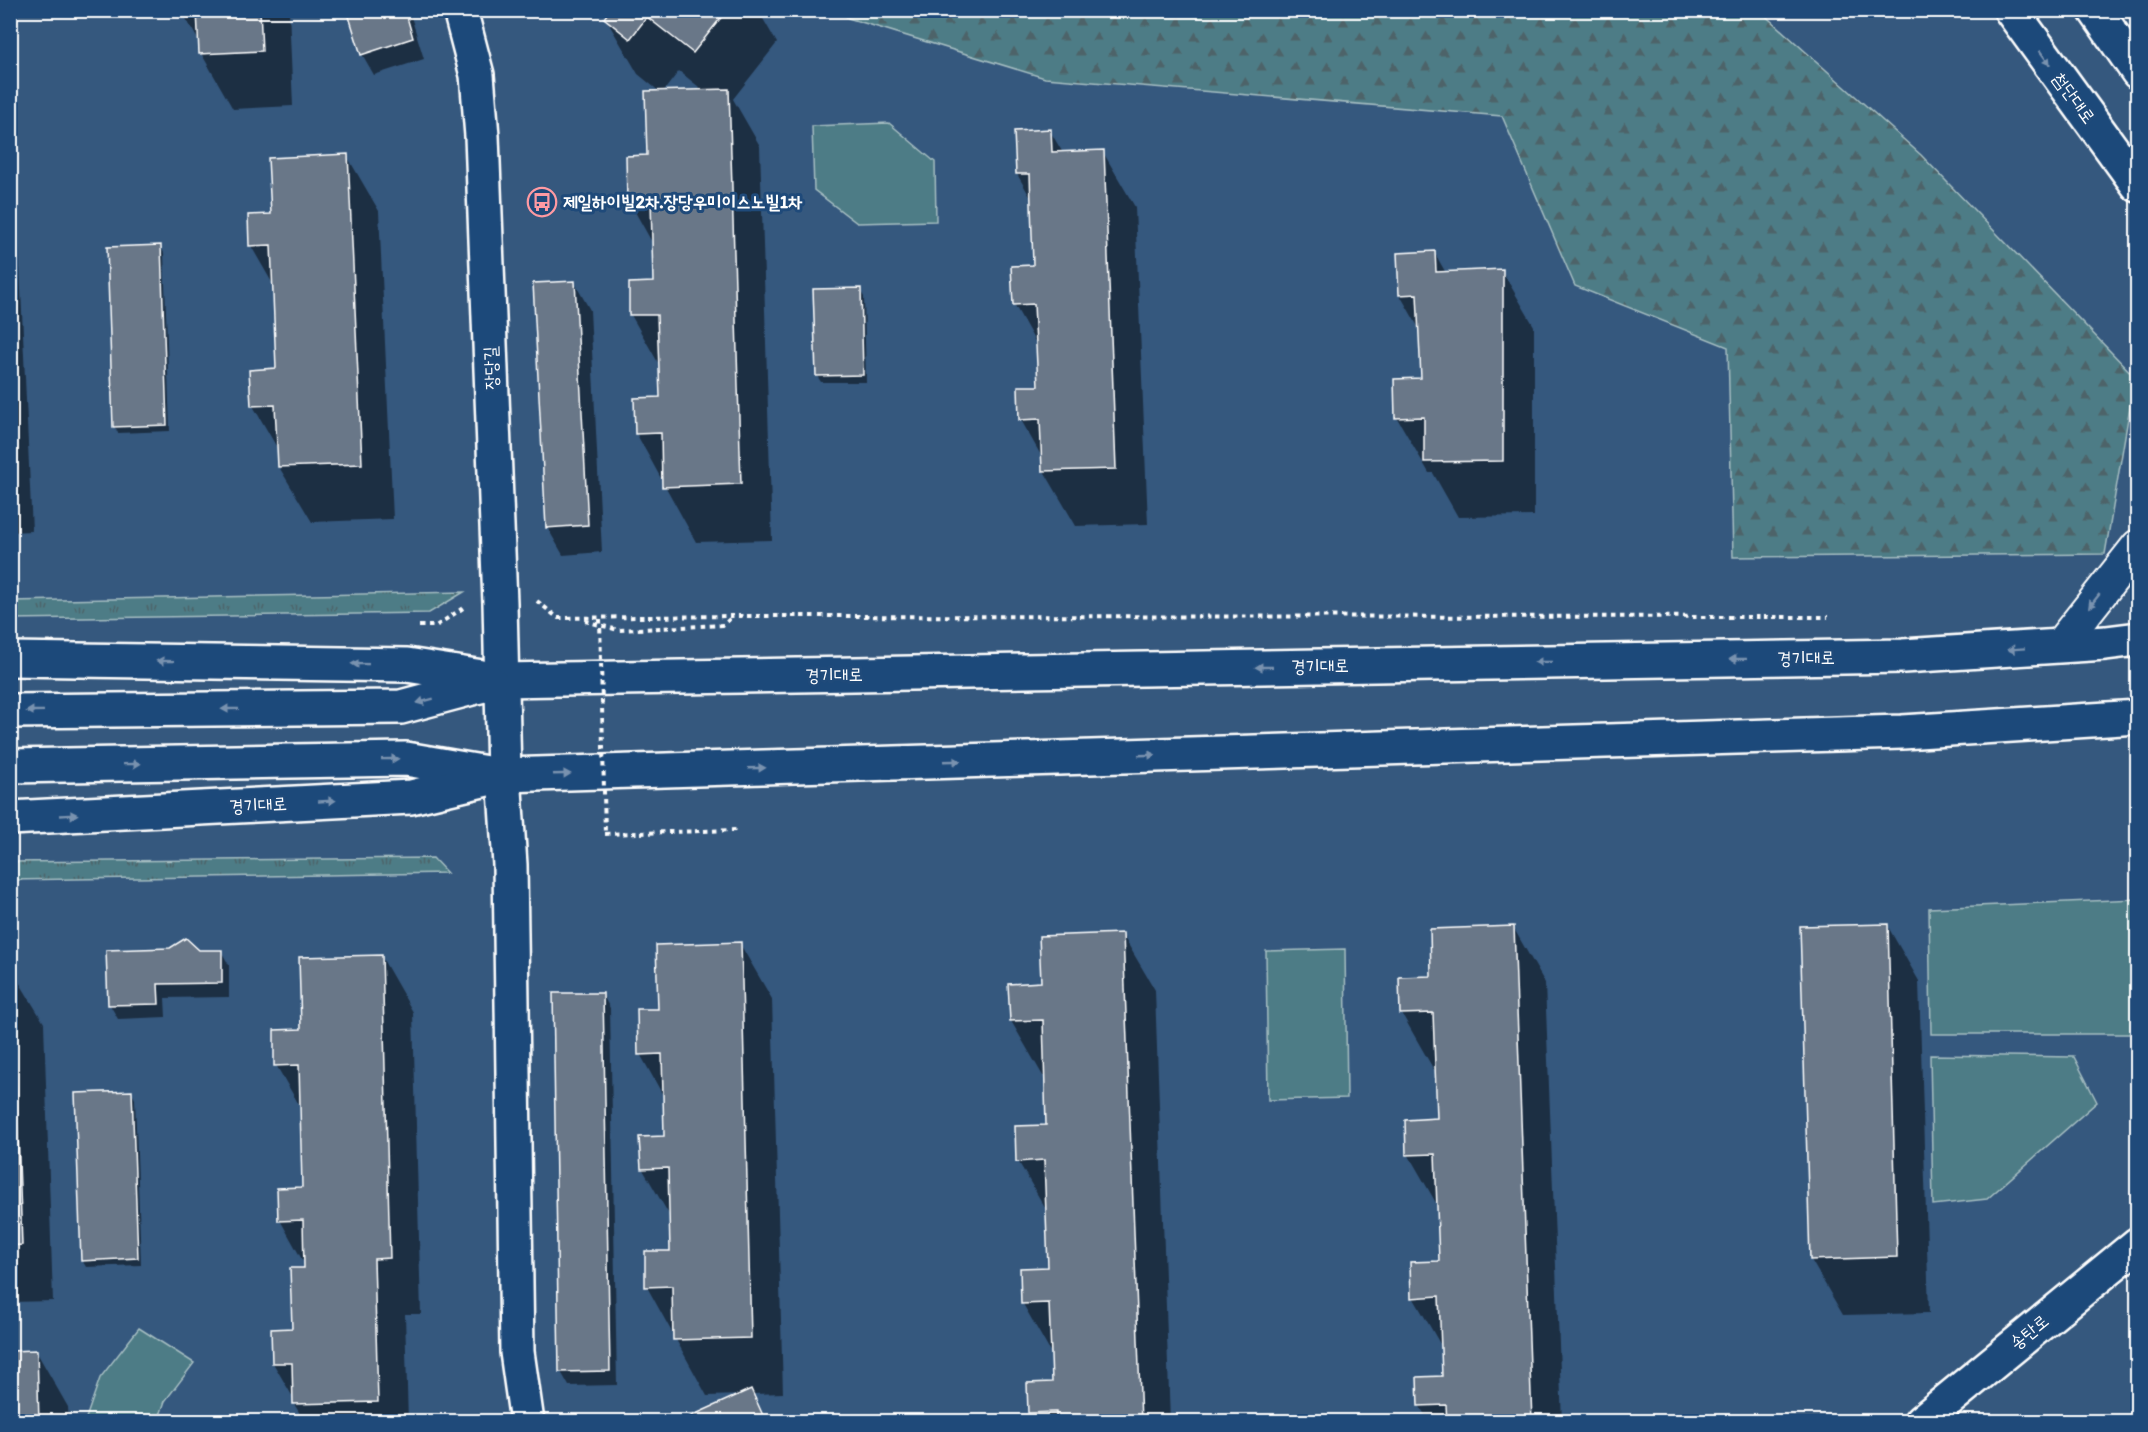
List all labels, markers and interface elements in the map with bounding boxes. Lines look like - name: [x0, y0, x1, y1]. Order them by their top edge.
- one-way arrow: [2039, 50, 2051, 65]
- street label: 첨단대로: [2048, 68, 2100, 128]
- bus stop icon: 제일하이빌2차.장당우미이스노빌1차: [526, 186, 558, 218]
- place label: 제일하이빌2차.장당우미이스노빌1차: [563, 191, 803, 213]
- street label: 장당길: [479, 345, 503, 390]
- one-way arrow: [2088, 594, 2100, 609]
- one-way arrow: [2007, 644, 2026, 654]
- street label: 경기대로: [1777, 646, 1835, 670]
- street label: 경기대로: [1291, 654, 1349, 678]
- one-way arrow: [1728, 654, 1747, 664]
- one-way arrow: [156, 656, 175, 666]
- one-way arrow: [1533, 657, 1552, 667]
- one-way arrow: [351, 659, 370, 669]
- one-way arrow: [1254, 662, 1273, 672]
- street label: 경기대로: [805, 663, 863, 687]
- one-way arrow: [415, 697, 433, 706]
- one-way arrow: [221, 704, 240, 714]
- one-way arrow: [26, 706, 45, 716]
- one-way arrow: [1137, 751, 1156, 760]
- one-way arrow: [380, 754, 399, 764]
- one-way arrow: [943, 757, 962, 766]
- one-way arrow: [122, 759, 141, 769]
- one-way arrow: [748, 763, 767, 772]
- one-way arrow: [553, 769, 572, 778]
- street label: 경기대로: [228, 792, 288, 818]
- one-way arrow: [317, 796, 336, 806]
- one-way arrow: [59, 810, 78, 819]
- street label: 송탄로: [2005, 1310, 2053, 1354]

